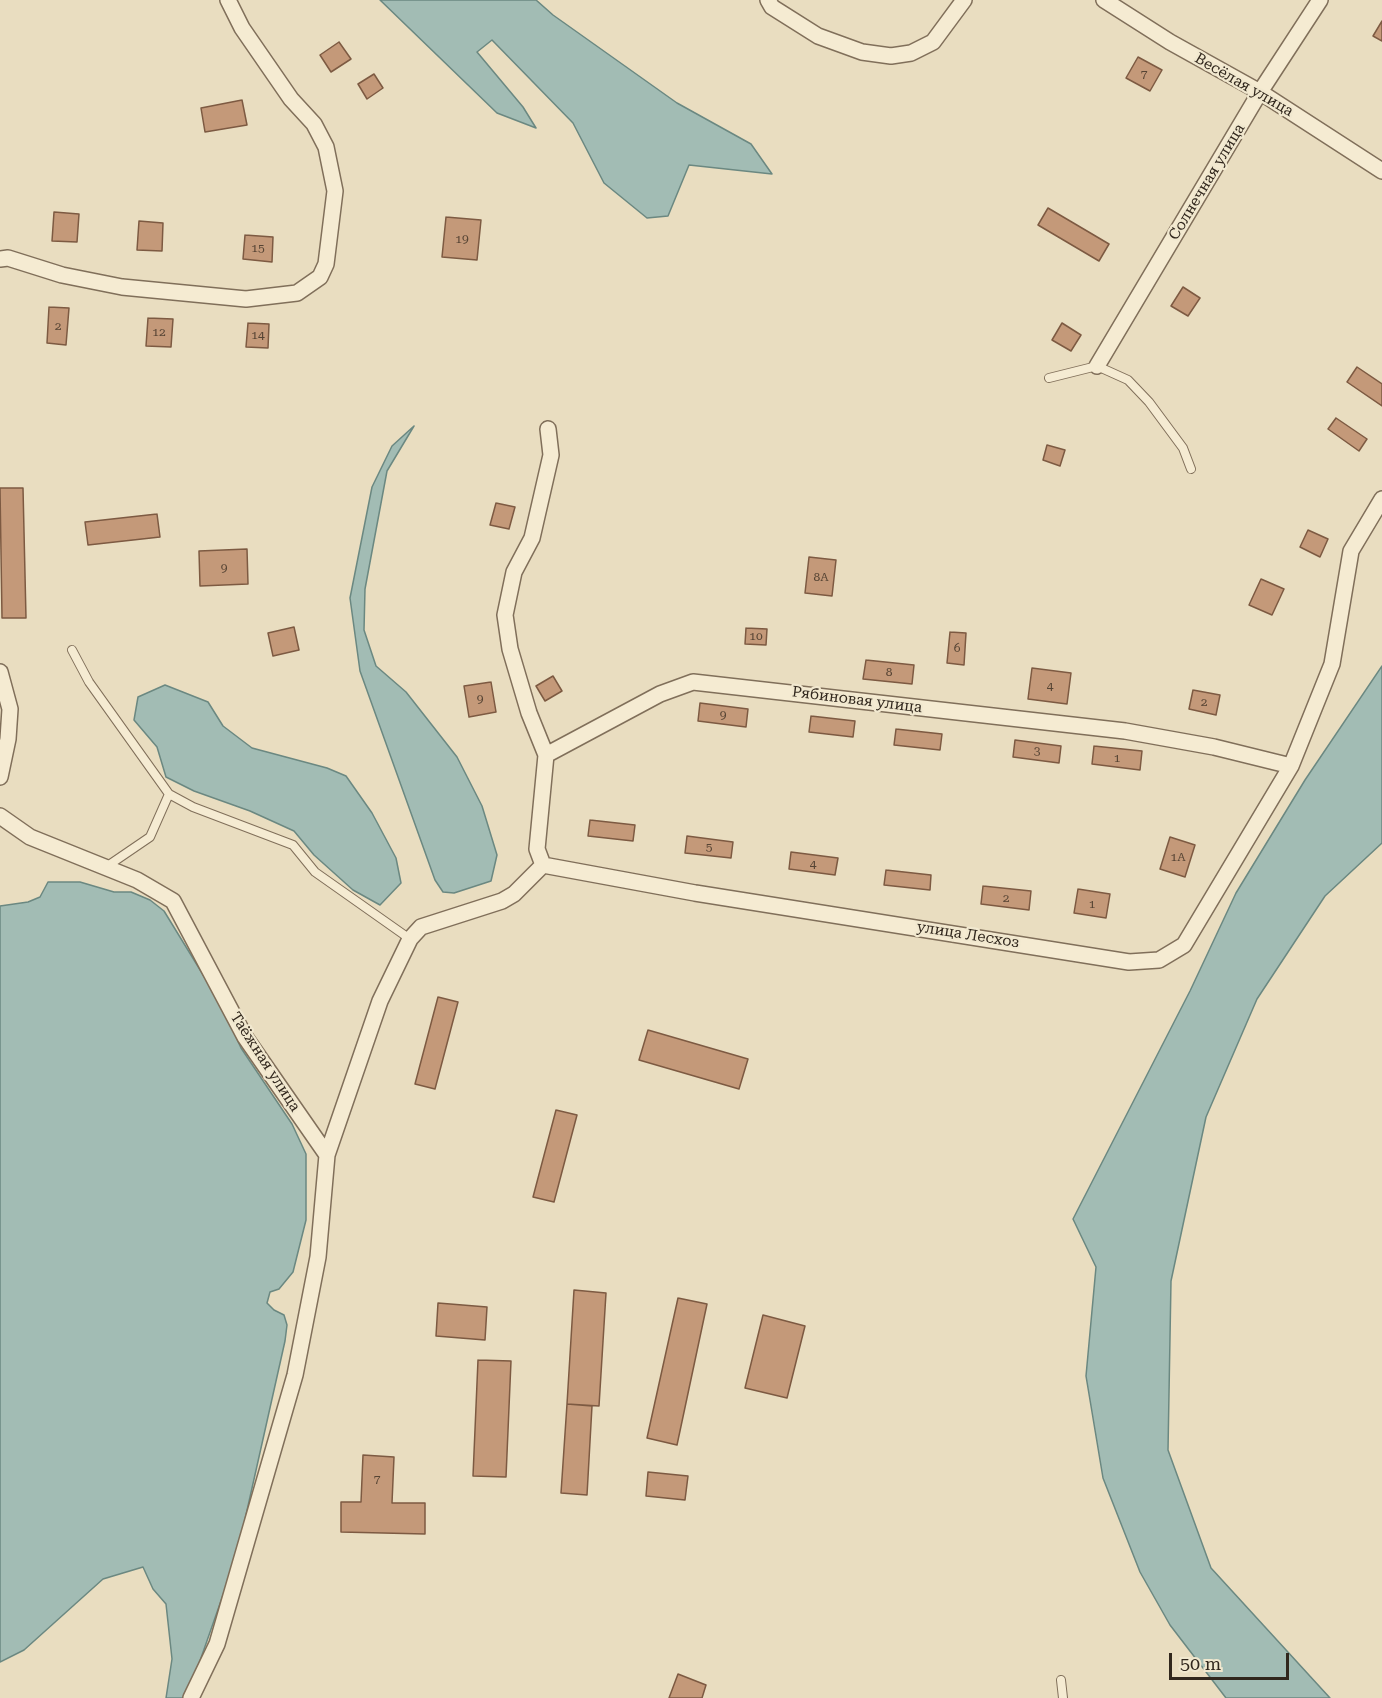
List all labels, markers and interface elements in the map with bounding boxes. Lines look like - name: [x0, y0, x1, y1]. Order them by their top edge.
- street label: Весёлая улица: [1192, 49, 1296, 121]
- house number: 7: [1141, 67, 1147, 81]
- street label: Солнечная улица: [1165, 121, 1249, 243]
- house number: 19: [455, 232, 469, 246]
- house number: 15: [251, 241, 265, 255]
- house number: 2: [55, 319, 61, 333]
- house number: 12: [152, 325, 166, 339]
- house number: 14: [251, 328, 265, 342]
- house number: 9: [221, 561, 227, 575]
- house number: 8А: [813, 570, 829, 584]
- house number: 10: [749, 629, 763, 643]
- house number: 6: [954, 641, 960, 655]
- house number: 8: [886, 665, 892, 679]
- house number: 4: [1047, 679, 1053, 693]
- street label: Рябиновая улица: [791, 683, 923, 717]
- house number: 9: [477, 692, 483, 706]
- house number: 2: [1201, 695, 1207, 709]
- house number: 9: [720, 708, 726, 722]
- house number: 3: [1034, 744, 1040, 758]
- house number: 1: [1114, 751, 1120, 765]
- house number: 5: [706, 840, 712, 854]
- house number: 1А: [1170, 850, 1186, 864]
- house number: 4: [810, 857, 816, 871]
- house number: 2: [1003, 891, 1009, 905]
- house number: 1: [1089, 897, 1095, 911]
- street label: улица Лесхоз: [915, 918, 1021, 952]
- street label: Таёжная улица: [226, 1009, 304, 1115]
- house number: 7: [374, 1472, 380, 1486]
- scale bar: [1172, 1641, 1292, 1679]
- text: 50 m: [1180, 1653, 1221, 1674]

